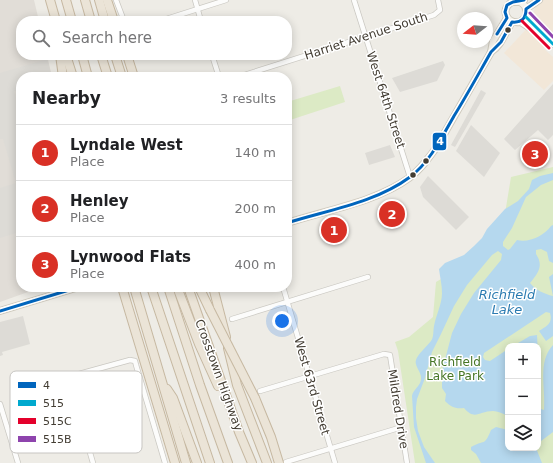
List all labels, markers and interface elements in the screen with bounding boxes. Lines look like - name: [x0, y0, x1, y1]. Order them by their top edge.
- street label: Harriet Avenue South: [303, 9, 429, 63]
- north arrow: [457, 12, 493, 48]
- search box: [16, 16, 292, 60]
- unlabelled marker: [503, 25, 513, 35]
- icon: search: [30, 27, 52, 49]
- text: Search here: [62, 29, 152, 47]
- street label: West 64th Street: [364, 50, 408, 151]
- text: Nearby: [32, 88, 101, 108]
- text: 3 results: [220, 91, 276, 106]
- line badge: 4: [432, 132, 447, 151]
- text: 4: [436, 135, 444, 148]
- text: Lyndale West: [70, 136, 183, 154]
- pin: 3: [522, 139, 548, 169]
- text: 1: [40, 145, 50, 160]
- text: 140 m: [234, 145, 276, 160]
- text: Place: [70, 154, 105, 169]
- unlabelled marker: [421, 156, 431, 166]
- unlabelled marker: [408, 170, 418, 180]
- text: Henley: [70, 192, 129, 210]
- pin: 2: [379, 199, 405, 229]
- text: 2: [40, 201, 50, 216]
- text: 200 m: [234, 201, 276, 216]
- text: Place: [70, 210, 105, 225]
- pin: 1: [321, 215, 347, 245]
- text: Lynwood Flats: [70, 248, 191, 266]
- text: 3: [40, 257, 50, 272]
- text: 400 m: [234, 257, 276, 272]
- text: Place: [70, 266, 105, 281]
- water label: Richfield Lake: [479, 287, 536, 317]
- your location: [272, 311, 292, 331]
- street label: Crosstown Highway: [192, 317, 246, 433]
- street label: West 63rd Street: [291, 335, 333, 437]
- map controls: [505, 343, 541, 451]
- button: +: [505, 343, 541, 379]
- park label: Richfield Lake Park: [426, 355, 484, 383]
- street label: Mildred Drive: [385, 368, 411, 450]
- legend: [10, 371, 142, 453]
- text: 4: [43, 379, 50, 392]
- button: −: [505, 379, 541, 415]
- text: 515: [43, 397, 64, 410]
- text: 515C: [43, 415, 72, 428]
- button: layers: [505, 415, 541, 451]
- text: 515B: [43, 433, 72, 446]

